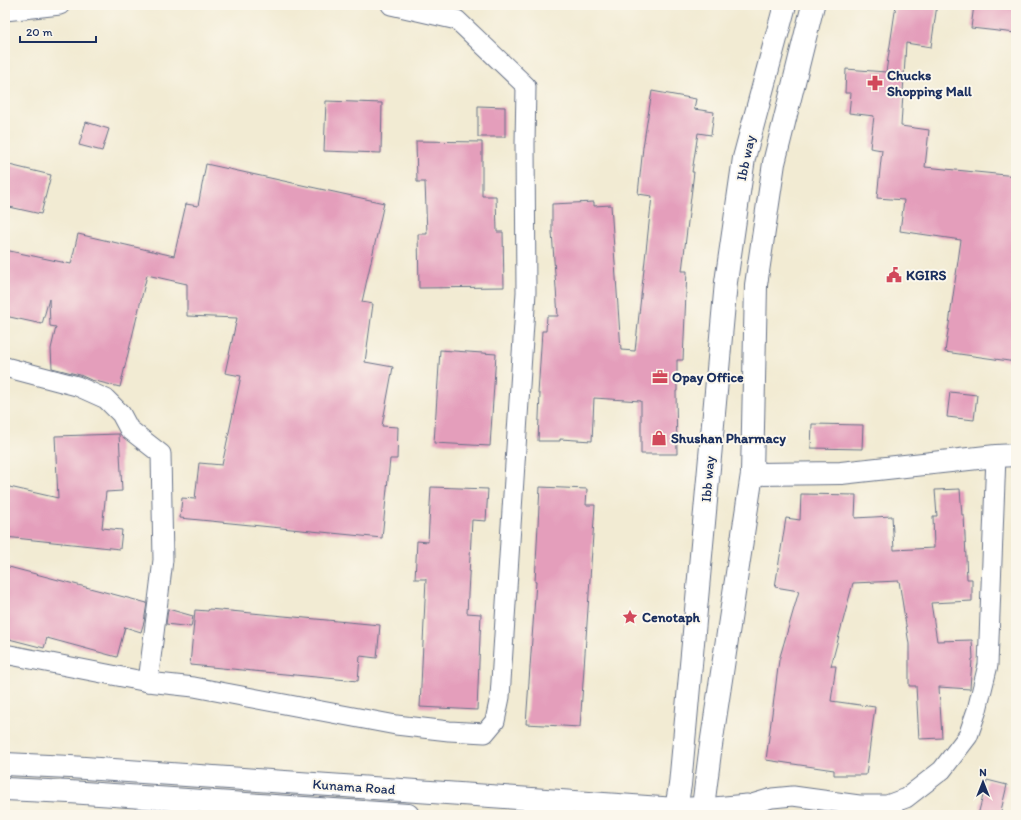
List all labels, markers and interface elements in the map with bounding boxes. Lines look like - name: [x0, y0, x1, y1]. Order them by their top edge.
- scale bar: [20, 18, 96, 44]
- text: 20 m: [26, 25, 53, 39]
- place label: Chucks Shopping Mall: [887, 67, 973, 100]
- pharmacy icon: Chucks Shopping Mall: [866, 74, 884, 92]
- street label: Ibb way: [733, 133, 759, 182]
- public building icon: KGIRS: [885, 266, 903, 284]
- place label: KGIRS: [906, 267, 946, 284]
- office icon: Opay Office: [651, 368, 669, 386]
- place label: Opay Office: [672, 369, 744, 386]
- shop icon: Shushan Pharmacy: [650, 429, 668, 447]
- place label: Shushan Pharmacy: [671, 430, 786, 447]
- street label: Ibb way: [698, 455, 719, 503]
- place icon: Cenotaph: [621, 608, 639, 626]
- place label: Cenotaph: [642, 609, 701, 626]
- north arrow: [963, 762, 1003, 802]
- text: N: [979, 766, 987, 779]
- street label: Kunama Road: [312, 776, 396, 798]

